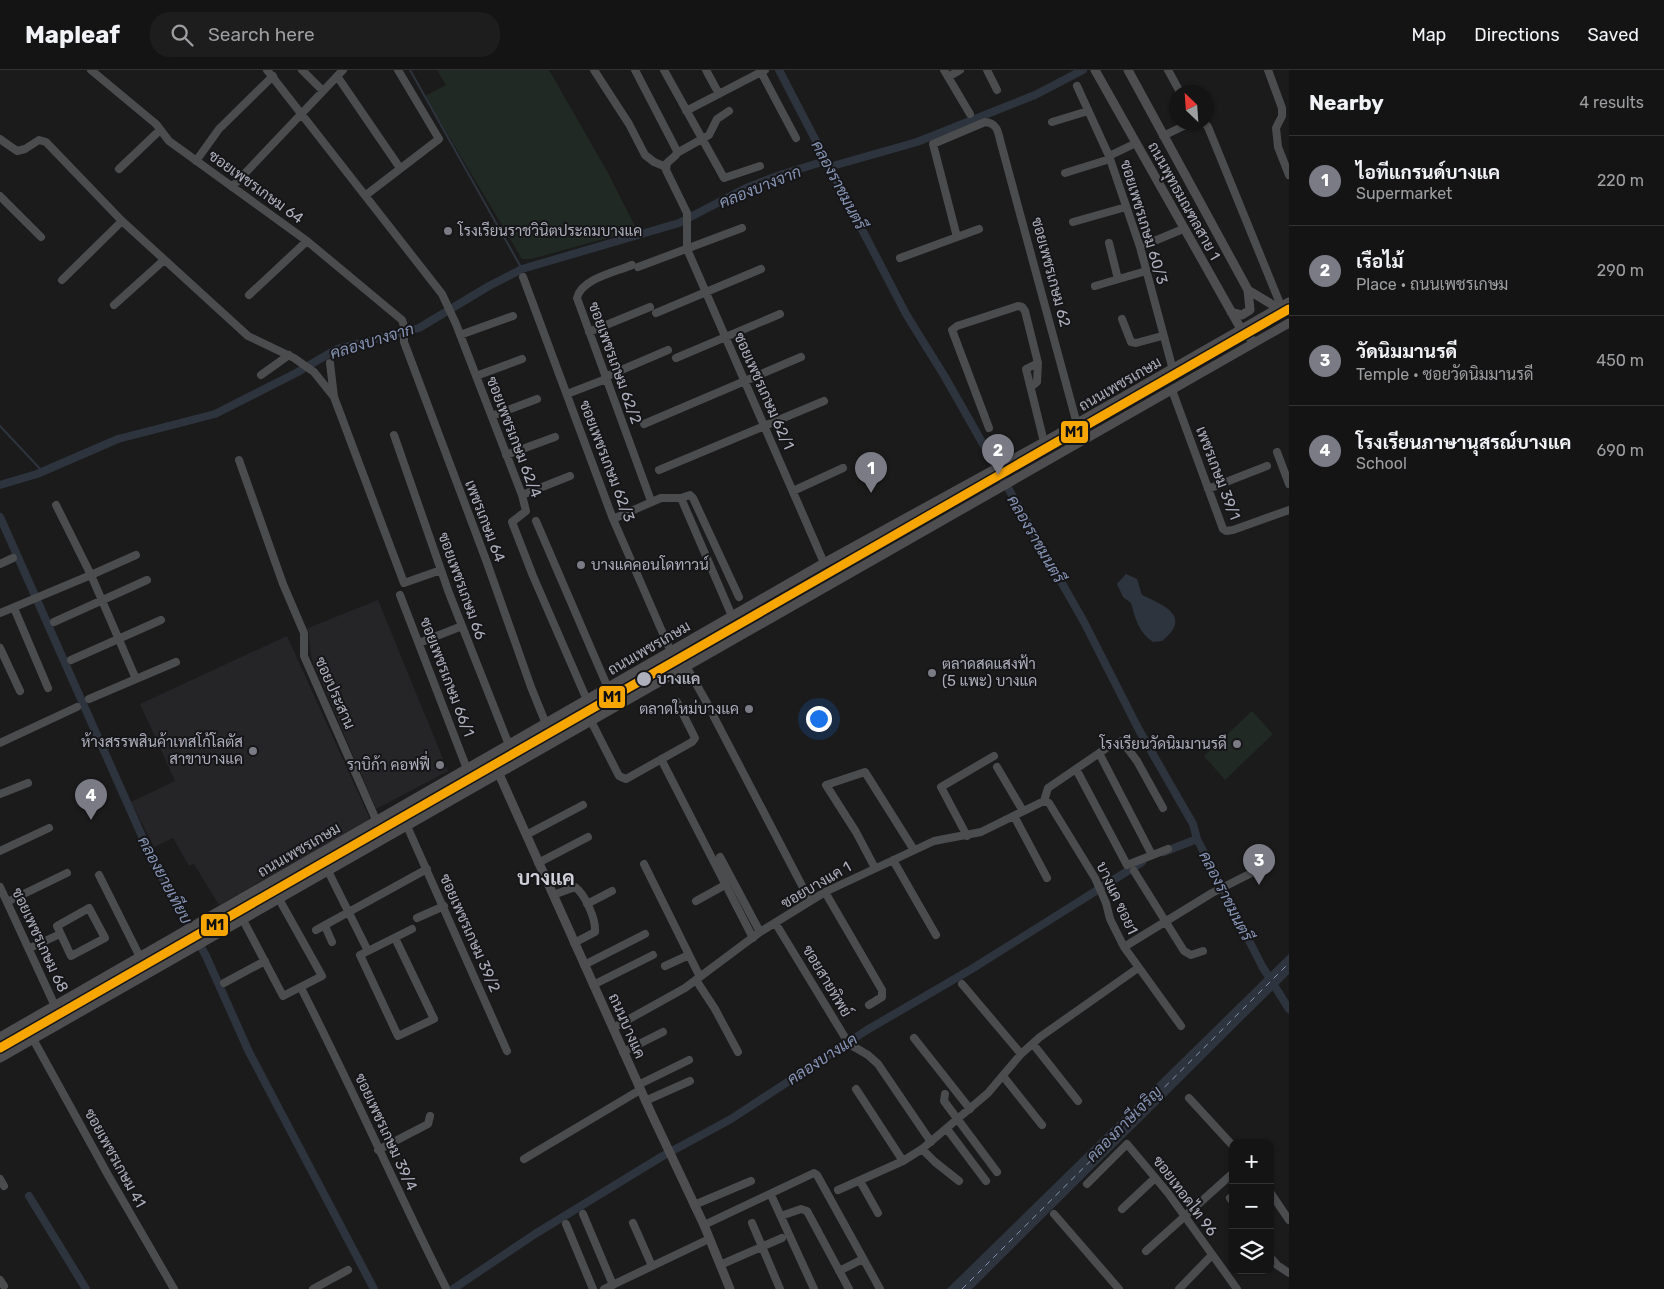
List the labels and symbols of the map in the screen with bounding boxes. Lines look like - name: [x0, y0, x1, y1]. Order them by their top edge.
- north arrow: [1169, 85, 1214, 130]
- water label: คลองราชมนตรี: [808, 136, 873, 234]
- street label: ถนนพุทธมณฑลสาย 1: [1142, 139, 1224, 264]
- street label: ซอยเพชรเกษม 64: [205, 146, 307, 228]
- street label: ซอยเพชรเกษม 60/3: [1116, 158, 1172, 286]
- water label: คลองบางจาก: [716, 162, 804, 212]
- street label: ซอยเพชรเกษม 62: [1028, 215, 1074, 329]
- place label: โรงเรียนราชวินิตประถมบางแค: [457, 221, 642, 240]
- marker: โรงเรียนราชวินิตประถมบางแค: [442, 225, 454, 237]
- street label: ซอยเพชรเกษม 62/2: [585, 300, 645, 427]
- water label: คลองบางจาก: [328, 319, 416, 363]
- street label: ซอยเพชรเกษม 62/1: [730, 330, 798, 452]
- street label: ถนนเพชรเกษม: [1076, 353, 1164, 415]
- street label: ซอยเพชรเกษม 62/4: [483, 374, 545, 500]
- street label: ซอยเพชรเกษม 62/3: [576, 398, 638, 524]
- line badge: M1: [1060, 420, 1089, 444]
- text: M1: [1065, 424, 1083, 441]
- street label: เพชรเกษม 39/1: [1192, 424, 1244, 522]
- pin: 2: [982, 434, 1014, 475]
- pin: 1: [855, 452, 887, 493]
- street label: เพชรเกษม 64: [461, 477, 509, 565]
- water label: คลองราชมนตรี: [1003, 491, 1071, 587]
- street label: ซอยเพชรเกษม 66: [434, 530, 490, 642]
- place label: บางแคคอนโดทาวน์: [591, 555, 709, 574]
- marker: บางแคคอนโดทาวน์: [575, 559, 587, 571]
- street label: ซอยเพชรเกษม 66/1: [416, 615, 478, 739]
- street label: ถนนเพชรเกษม: [605, 617, 693, 679]
- street label: ซอยประสาน: [311, 654, 359, 732]
- place label: ตลาดสดแสงฟ้า (5 แพะ) บางแค: [942, 654, 1037, 690]
- marker: ตลาดสดแสงฟ้า (5 แพะ) บางแค: [926, 667, 938, 679]
- marker: บางแค: [635, 670, 653, 688]
- place label: บางแค: [657, 670, 700, 688]
- line badge: M1: [598, 685, 626, 709]
- text: M1: [603, 689, 621, 706]
- place label: ตลาดใหม่บางแค: [639, 699, 739, 718]
- marker: ตลาดใหม่บางแค: [743, 703, 755, 715]
- your location: [806, 706, 832, 732]
- place label: ห้างสรรพสินค้าเทสโก้โลตัส สาขาบางแค: [81, 732, 243, 768]
- place label: โรงเรียนวัดนิมมานรดี: [1099, 734, 1227, 753]
- marker: โรงเรียนวัดนิมมานรดี: [1231, 738, 1243, 750]
- marker: ห้างสรรพสินค้าเทสโก้โลตัส สาขาบางแค: [247, 745, 259, 757]
- place label: ราบิก้า คอฟฟี่: [347, 750, 430, 774]
- marker: ราบิก้า คอฟฟี่: [434, 759, 446, 771]
- pin: 4: [75, 779, 107, 820]
- street label: ถนนเพชรเกษม: [255, 819, 343, 881]
- water label: คลองยายเทียบ: [134, 832, 198, 928]
- pin: 3: [1243, 844, 1275, 885]
- water label: คลองราชมนตรี: [1195, 847, 1259, 945]
- street label: ซอยบางแค 1: [778, 858, 854, 912]
- street label: บางแค ซอย1: [1092, 859, 1142, 937]
- district label: บางแค: [517, 866, 575, 890]
- street label: ซอยเพชรเกษม 39/2: [436, 871, 504, 995]
- street label: ซอยเพชรเกษม 68: [8, 885, 72, 995]
- line badge: M1: [200, 913, 229, 937]
- text: M1: [206, 917, 224, 934]
- street label: ซอยสายทิพย์: [799, 941, 856, 1020]
- street label: ถนนบางแค: [605, 991, 649, 1061]
- water label: คลองบางแค: [783, 1029, 861, 1089]
- street label: ซอยเพชรเกษม 39/4: [351, 1070, 421, 1194]
- water label: คลองภาษีเจริญ: [1081, 1080, 1166, 1166]
- street label: ซอยเพชรเกษม 41: [80, 1105, 150, 1211]
- street label: ซอยเทอดไท 96: [1149, 1152, 1222, 1240]

